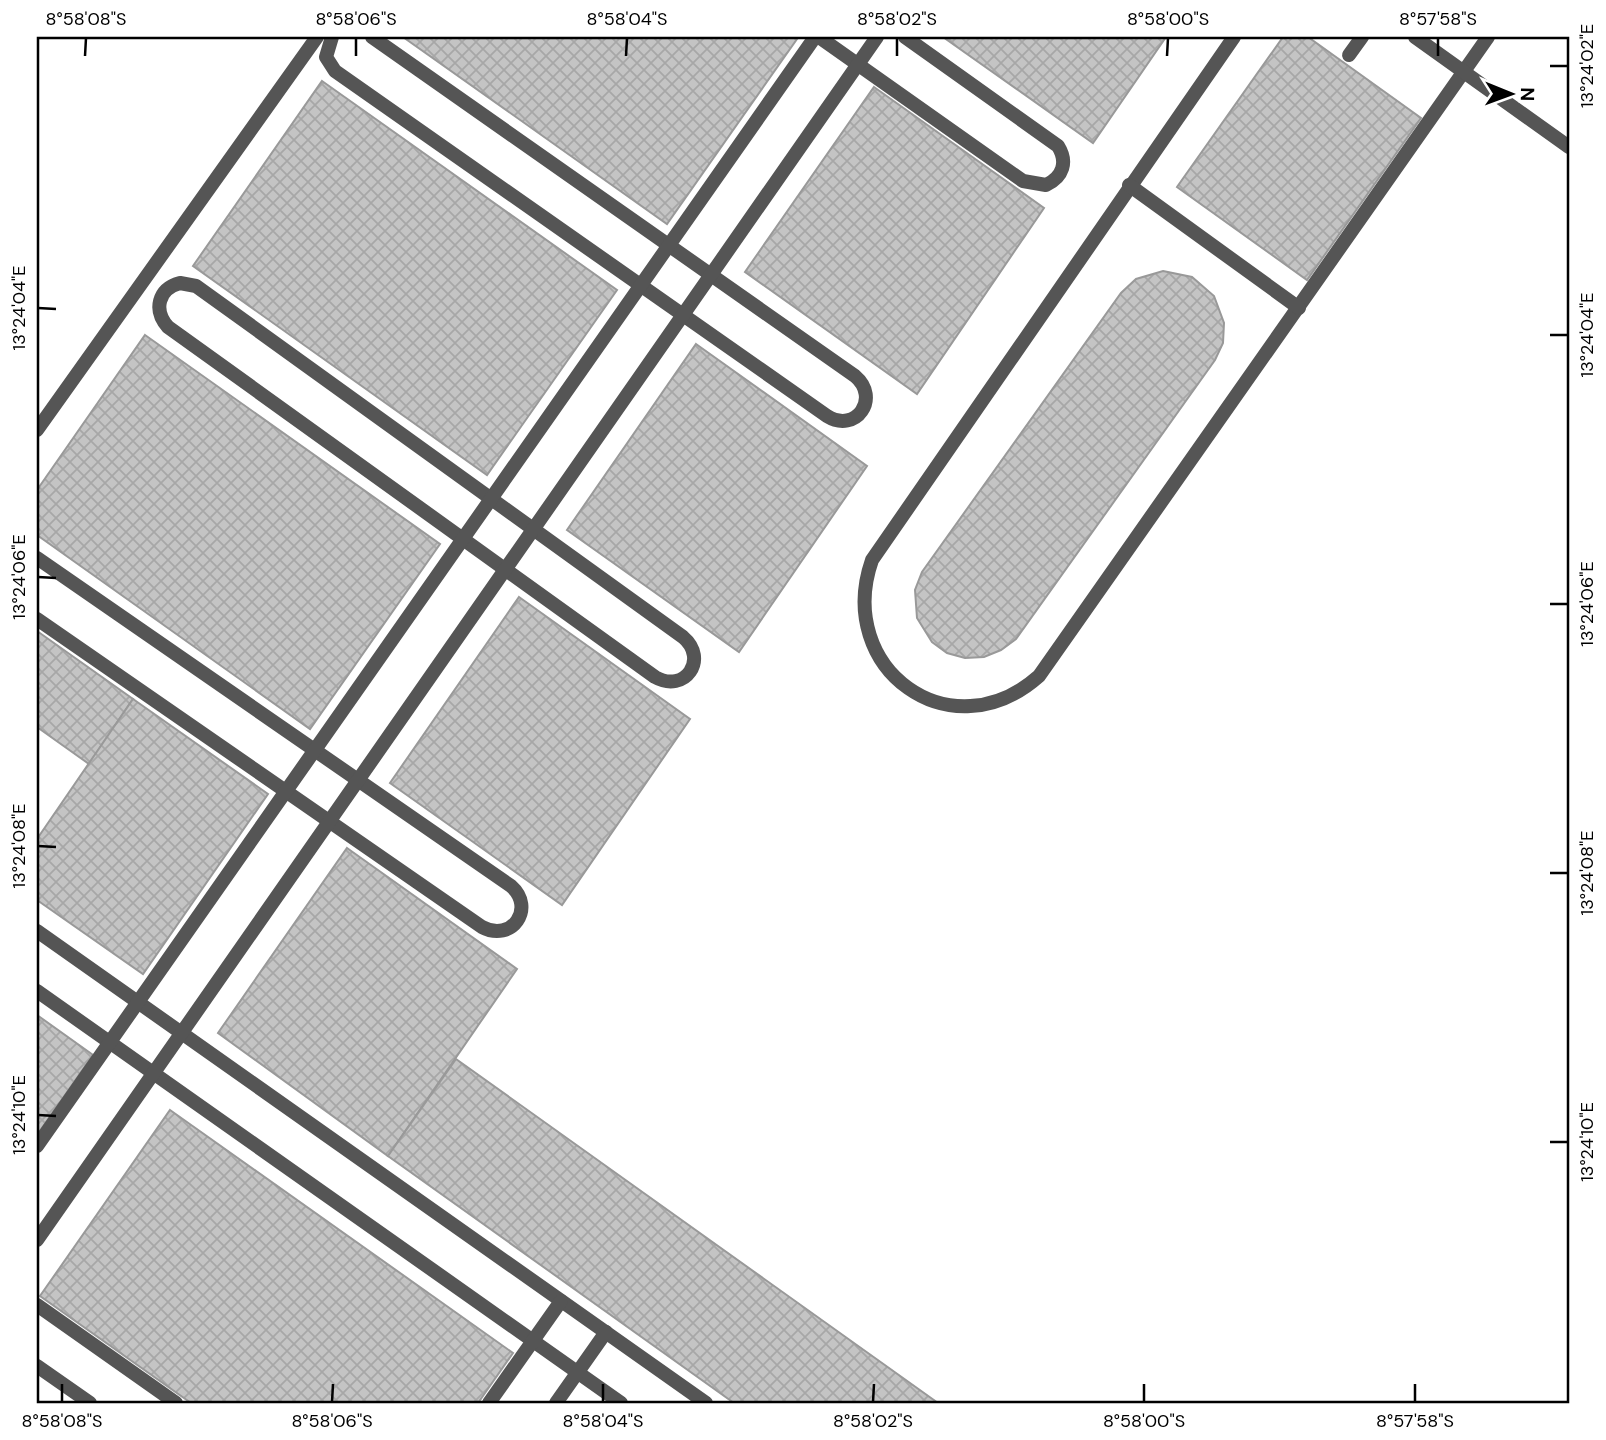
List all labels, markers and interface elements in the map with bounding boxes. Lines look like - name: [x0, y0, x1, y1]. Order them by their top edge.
- text: 8°58'08"S: [46, 7, 126, 31]
- text: 8°58'06"S: [315, 7, 397, 31]
- text: 8°58'04"S: [587, 7, 667, 31]
- text: 8°58'02"S: [857, 7, 937, 31]
- text: 8°58'00"S: [1127, 7, 1209, 31]
- text: 8°57'58"S: [1399, 7, 1477, 31]
- text: 13°24'02"E: [1575, 24, 1599, 108]
- north arrow: [1476, 60, 1546, 130]
- text: N: [1515, 87, 1540, 101]
- text: 13°24'04"E: [7, 266, 31, 350]
- text: 13°24'04"E: [1575, 293, 1599, 377]
- text: 13°24'06"E: [7, 534, 31, 620]
- text: 13°24'06"E: [1575, 561, 1599, 647]
- text: 13°24'08"E: [7, 804, 31, 888]
- text: 13°24'08"E: [1575, 831, 1599, 915]
- text: 13°24'10"E: [7, 1075, 31, 1155]
- text: 13°24'10"E: [1575, 1102, 1599, 1182]
- text: 8°58'08"S: [22, 1409, 102, 1433]
- text: 8°58'06"S: [291, 1409, 373, 1433]
- text: 8°58'04"S: [563, 1409, 643, 1433]
- text: 8°58'02"S: [833, 1409, 913, 1433]
- text: 8°58'00"S: [1103, 1409, 1185, 1433]
- text: 8°57'58"S: [1376, 1409, 1454, 1433]

